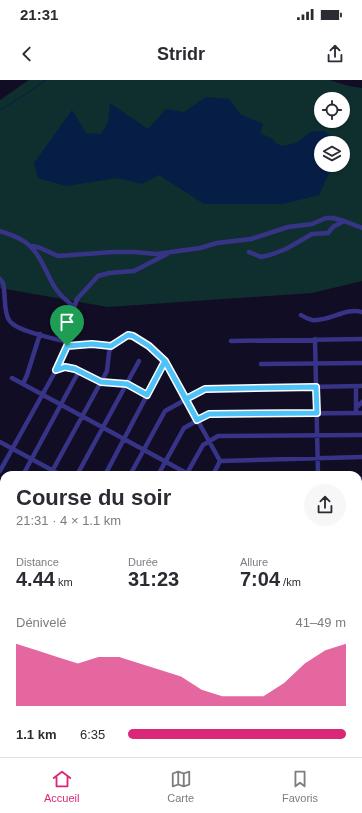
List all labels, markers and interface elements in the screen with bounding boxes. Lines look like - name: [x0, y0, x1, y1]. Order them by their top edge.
- text: 21:31: [20, 6, 58, 23]
- icon: back: [16, 43, 38, 65]
- icon: share: [324, 43, 346, 65]
- text: Stridr: [157, 44, 205, 64]
- map controls: [314, 92, 350, 172]
- button: locate: [314, 92, 350, 128]
- button: layers: [314, 136, 350, 172]
- pin: [50, 305, 84, 346]
- icon: arrive: [56, 311, 78, 333]
- button: share: [304, 484, 346, 526]
- text: Course du soir: [16, 485, 171, 510]
- text: 21:31 · 4 × 1.1 km: [16, 513, 121, 528]
- text: Distance: [16, 556, 59, 568]
- text: Durée: [128, 556, 158, 568]
- text: Allure: [240, 556, 268, 568]
- text: 4.44: [16, 568, 55, 590]
- text: 31:23: [128, 568, 179, 590]
- text: 7:04: [240, 568, 280, 590]
- text: km: [55, 576, 73, 588]
- text: /km: [280, 576, 301, 588]
- text: Dénivelé: [16, 615, 67, 630]
- text: 41–49 m: [295, 615, 346, 630]
- text: 1.1 km: [16, 727, 56, 742]
- text: 6:35: [80, 727, 105, 742]
- tab: Accueil: [44, 768, 79, 804]
- tab: Carte: [167, 768, 194, 804]
- tab: Favoris: [282, 768, 318, 804]

